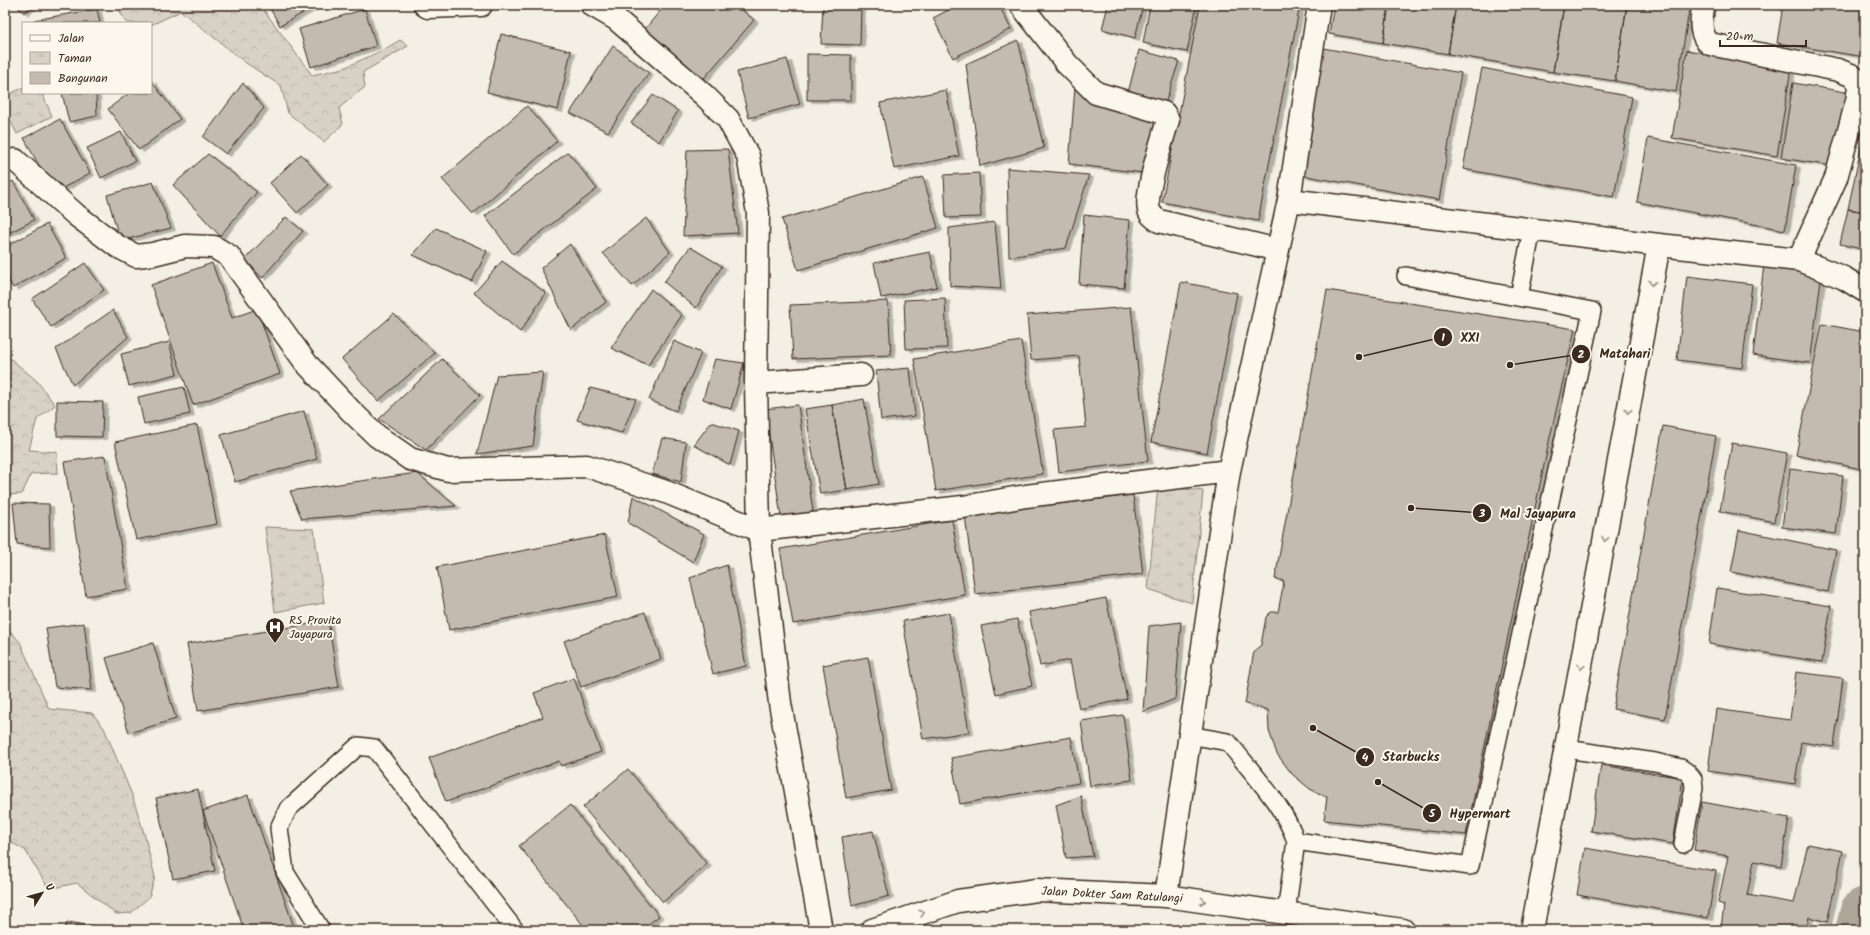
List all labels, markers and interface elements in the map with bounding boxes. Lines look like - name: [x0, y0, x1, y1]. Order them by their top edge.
- legend: [22, 22, 152, 94]
- scale bar: [1720, 22, 1806, 48]
- text: 20 m: [1726, 27, 1754, 46]
- text: Jalan: [58, 29, 84, 48]
- text: Taman: [58, 49, 92, 68]
- text: Bangunan: [58, 69, 108, 88]
- one-way arrow: [1648, 280, 1657, 286]
- callout: XXI: [1433, 325, 1488, 350]
- text: 1: [1441, 328, 1445, 347]
- text: XXI: [1459, 328, 1480, 349]
- callout: Matahari: [1571, 341, 1658, 366]
- text: Matahari: [1600, 344, 1651, 365]
- text: 2: [1578, 345, 1585, 364]
- one-way arrow: [1625, 408, 1633, 414]
- callout: Mal Jayapura: [1472, 500, 1584, 525]
- text: 3: [1478, 504, 1486, 523]
- text: Mal Jayapura: [1500, 504, 1576, 525]
- one-way arrow: [1601, 536, 1609, 542]
- place label: RS Provita Jayapura: [289, 611, 342, 644]
- hospital icon: RS Provita Jayapura: [264, 616, 286, 644]
- one-way arrow: [1577, 664, 1586, 670]
- callout: Starbucks: [1355, 744, 1448, 769]
- text: Starbucks: [1383, 747, 1439, 768]
- text: 4: [1362, 748, 1369, 767]
- callout: Hypermart: [1422, 801, 1519, 826]
- text: 5: [1428, 804, 1436, 823]
- text: Hypermart: [1449, 804, 1511, 825]
- north arrow: [22, 873, 62, 913]
- text: U: [40, 880, 59, 896]
- street label: Jalan Dokter Sam Ratulangi: [1041, 882, 1184, 908]
- one-way arrow: [1200, 896, 1206, 905]
- one-way arrow: [919, 909, 926, 918]

